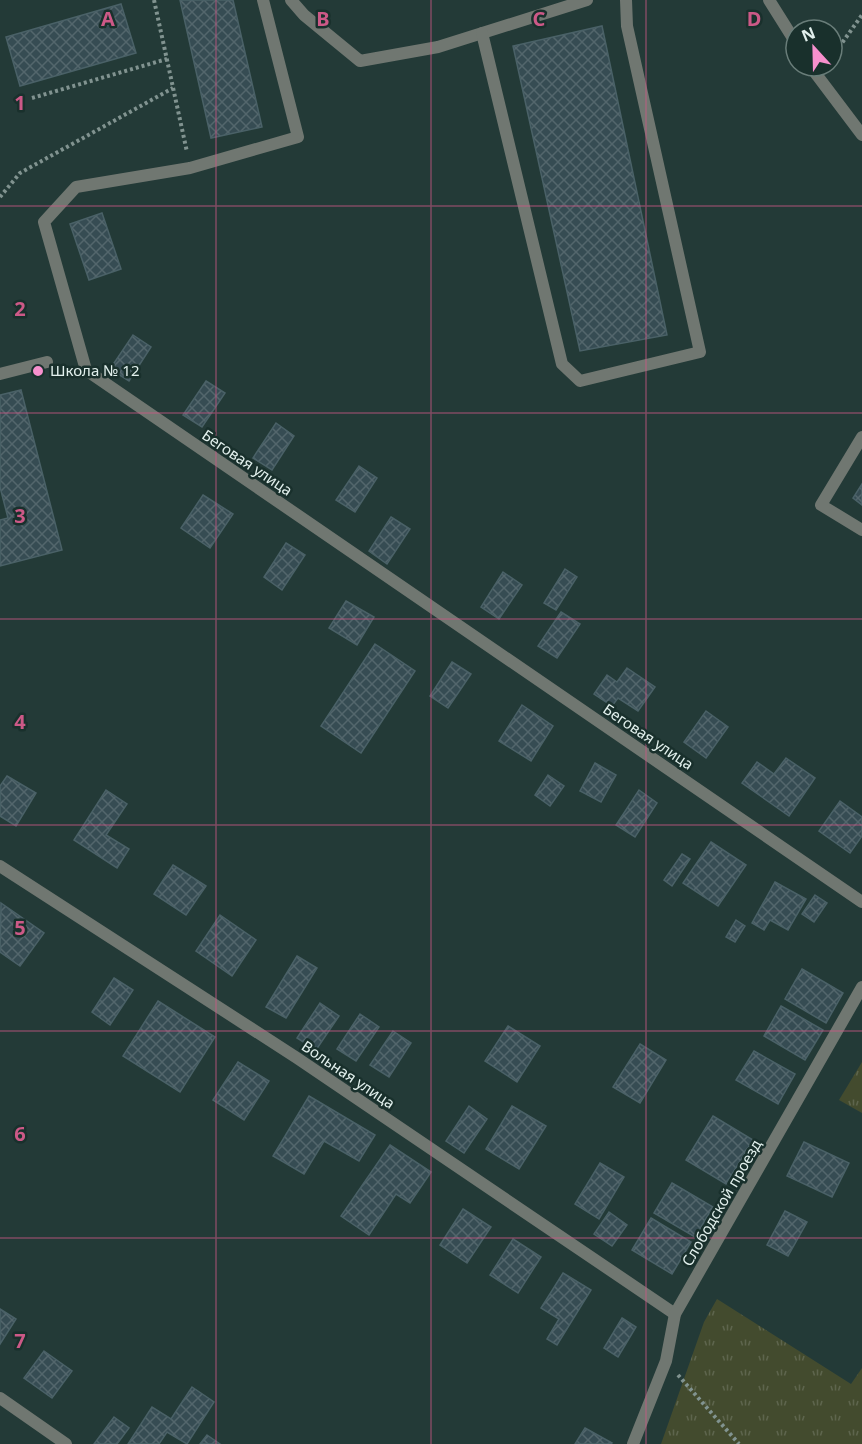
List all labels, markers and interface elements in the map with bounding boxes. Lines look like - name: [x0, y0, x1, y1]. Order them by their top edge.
- text: A: [101, 5, 115, 32]
- text: B: [316, 5, 330, 32]
- text: C: [533, 5, 546, 32]
- text: D: [747, 5, 761, 32]
- north arrow: [784, 18, 844, 78]
- text: N: [798, 21, 819, 47]
- text: 1: [14, 89, 26, 116]
- text: 2: [14, 295, 26, 322]
- place label: Школа № 12: [50, 360, 140, 380]
- marker: Школа № 12: [31, 364, 45, 378]
- street label: Беговая улица: [199, 425, 297, 500]
- text: 3: [14, 502, 26, 529]
- street label: Беговая улица: [600, 699, 698, 774]
- text: 4: [14, 708, 26, 735]
- text: 5: [14, 914, 26, 941]
- street label: Вольная улица: [298, 1036, 399, 1113]
- text: 6: [14, 1120, 26, 1147]
- street label: Слободской проезд: [677, 1136, 766, 1269]
- text: 7: [14, 1327, 26, 1354]

